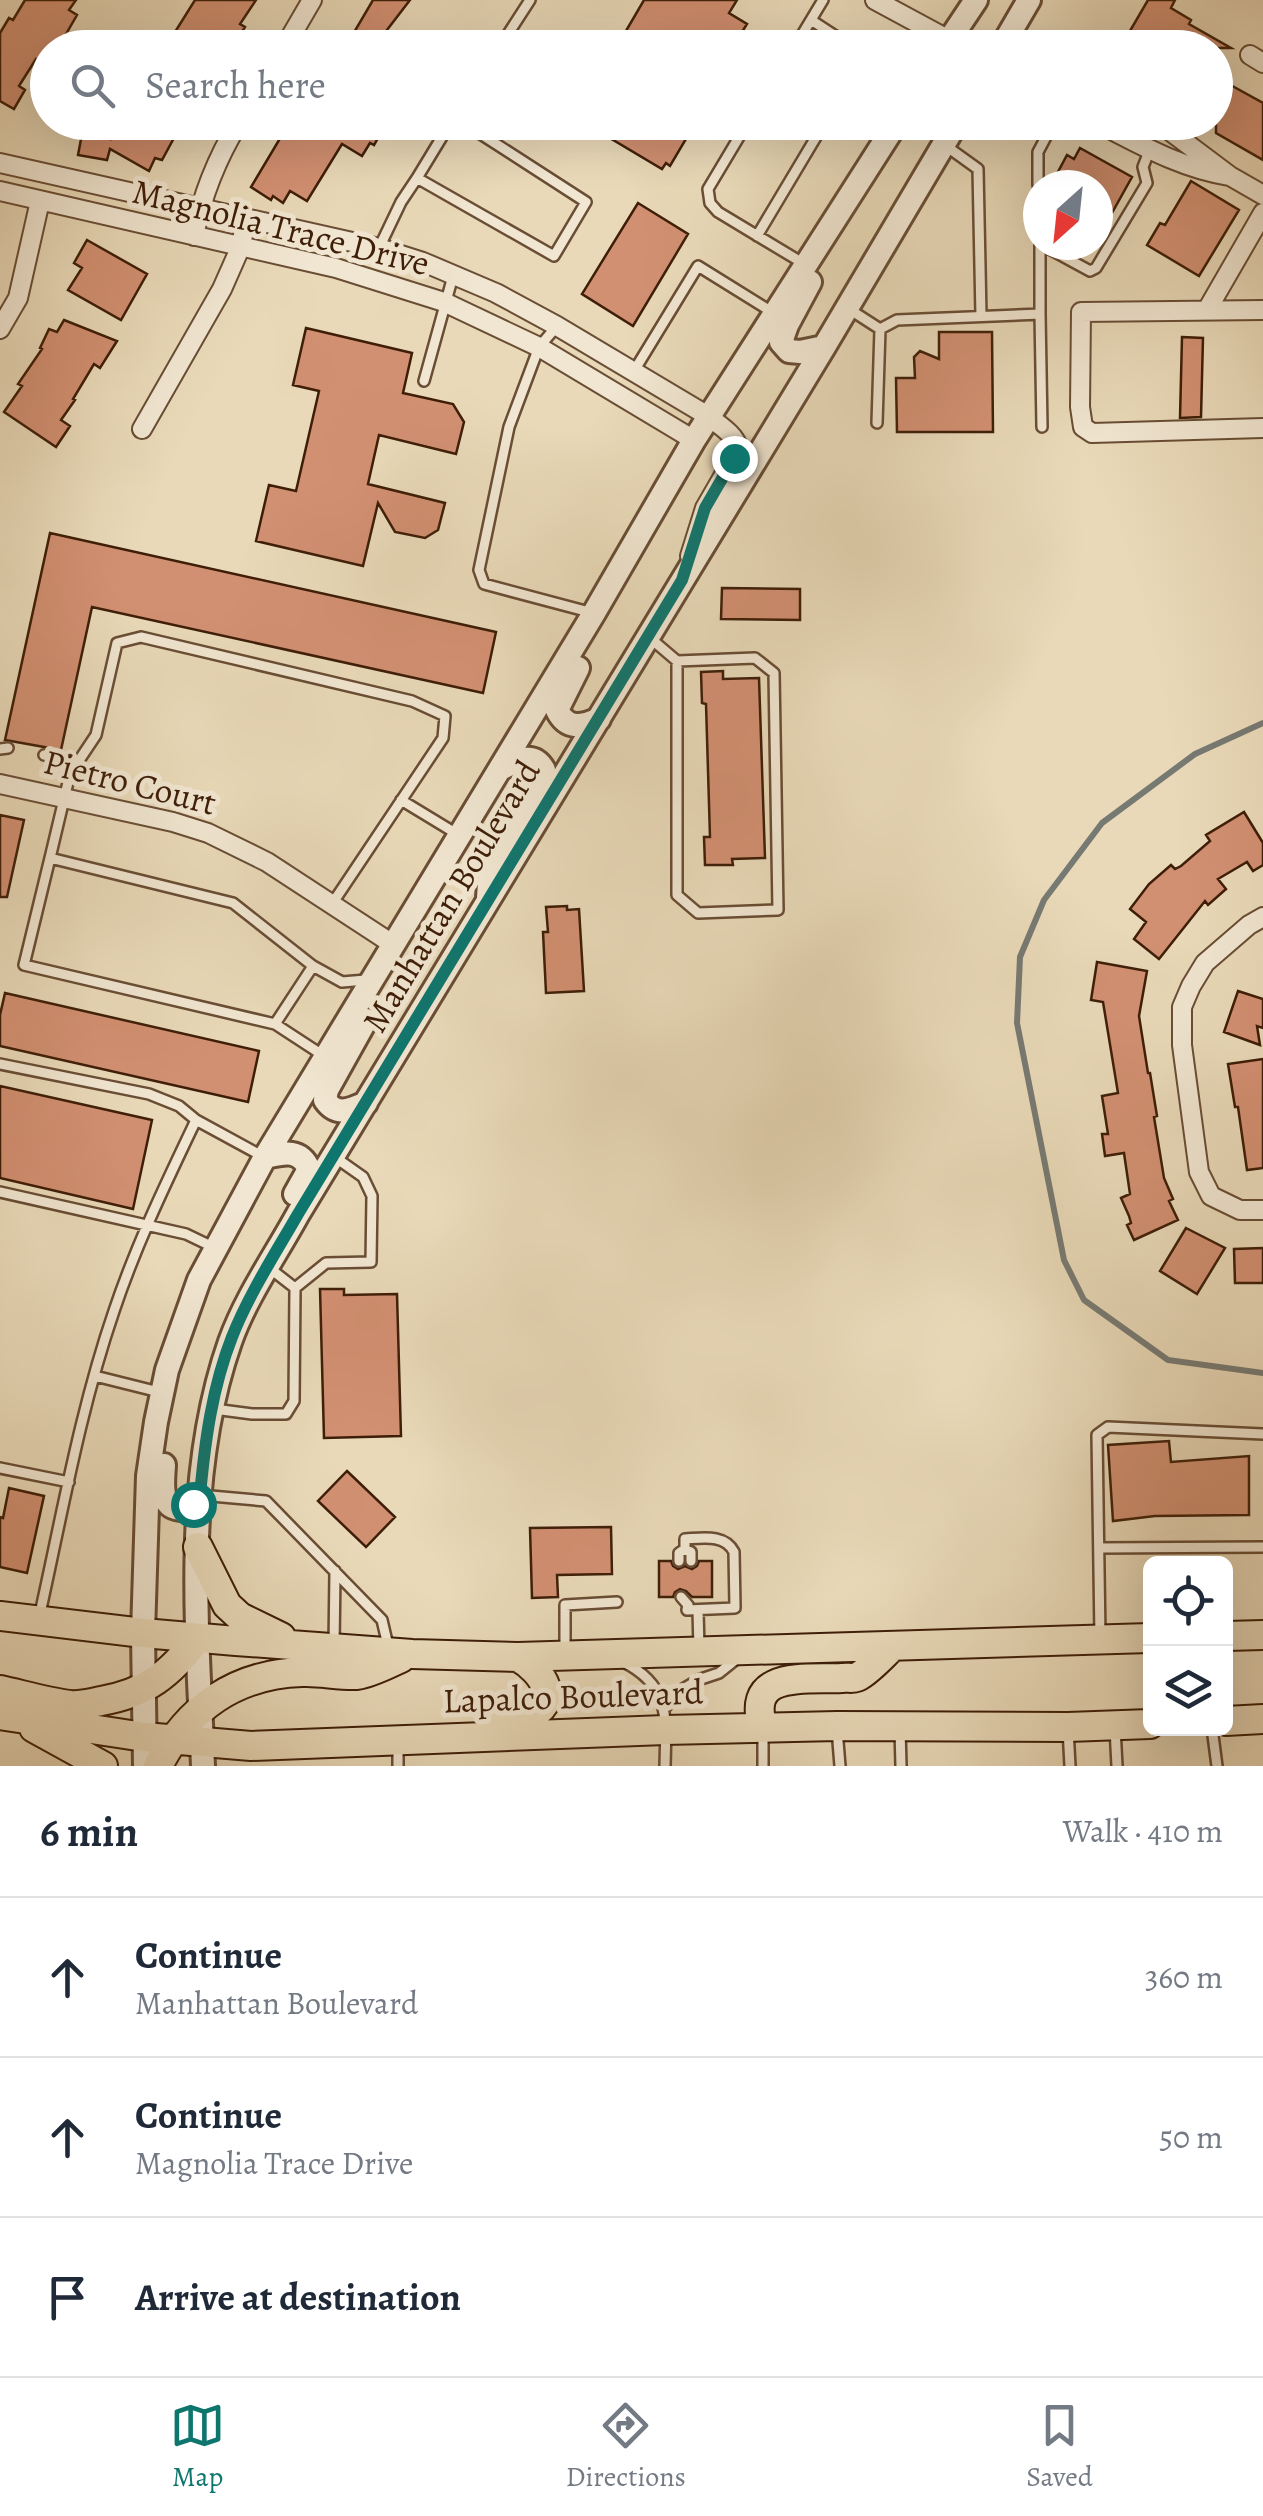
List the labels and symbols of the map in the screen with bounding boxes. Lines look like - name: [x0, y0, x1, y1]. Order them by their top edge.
- street label: Magnolia Trace Drive: [128, 167, 434, 287]
- north arrow: [1023, 170, 1113, 260]
- route end: [712, 436, 758, 482]
- street label: Pietro Court: [39, 737, 221, 827]
- street label: Manhattan Boulevard: [351, 751, 551, 1041]
- route start: [171, 1482, 217, 1528]
- street label: Lapalco Boulevard: [442, 1667, 704, 1725]

